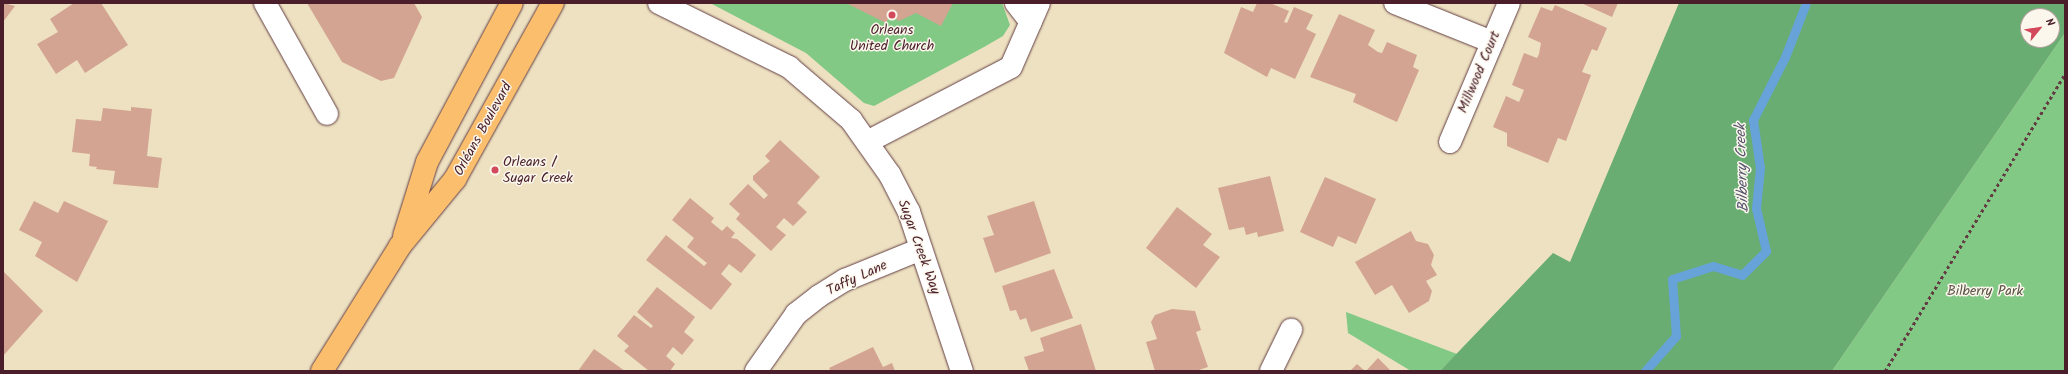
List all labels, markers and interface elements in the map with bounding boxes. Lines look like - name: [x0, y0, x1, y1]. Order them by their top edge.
- north arrow: [2020, 8, 2060, 48]
- marker: Orleans United Church: [887, 10, 897, 20]
- text: N: [2040, 15, 2059, 30]
- place label: Orleans United Church: [850, 22, 934, 54]
- street label: Millwood Court: [1454, 28, 1504, 116]
- street label: Orléans Boulevard: [450, 79, 516, 179]
- water label: Bilberry Creek: [1732, 123, 1754, 213]
- place label: Orleans / Sugar Creek: [503, 154, 573, 186]
- marker: Orleans / Sugar Creek: [490, 165, 500, 175]
- street label: Sugar Creek Way: [894, 197, 944, 297]
- street label: Taffy Lane: [824, 257, 890, 299]
- park label: Bilberry Park: [1947, 283, 2023, 299]

